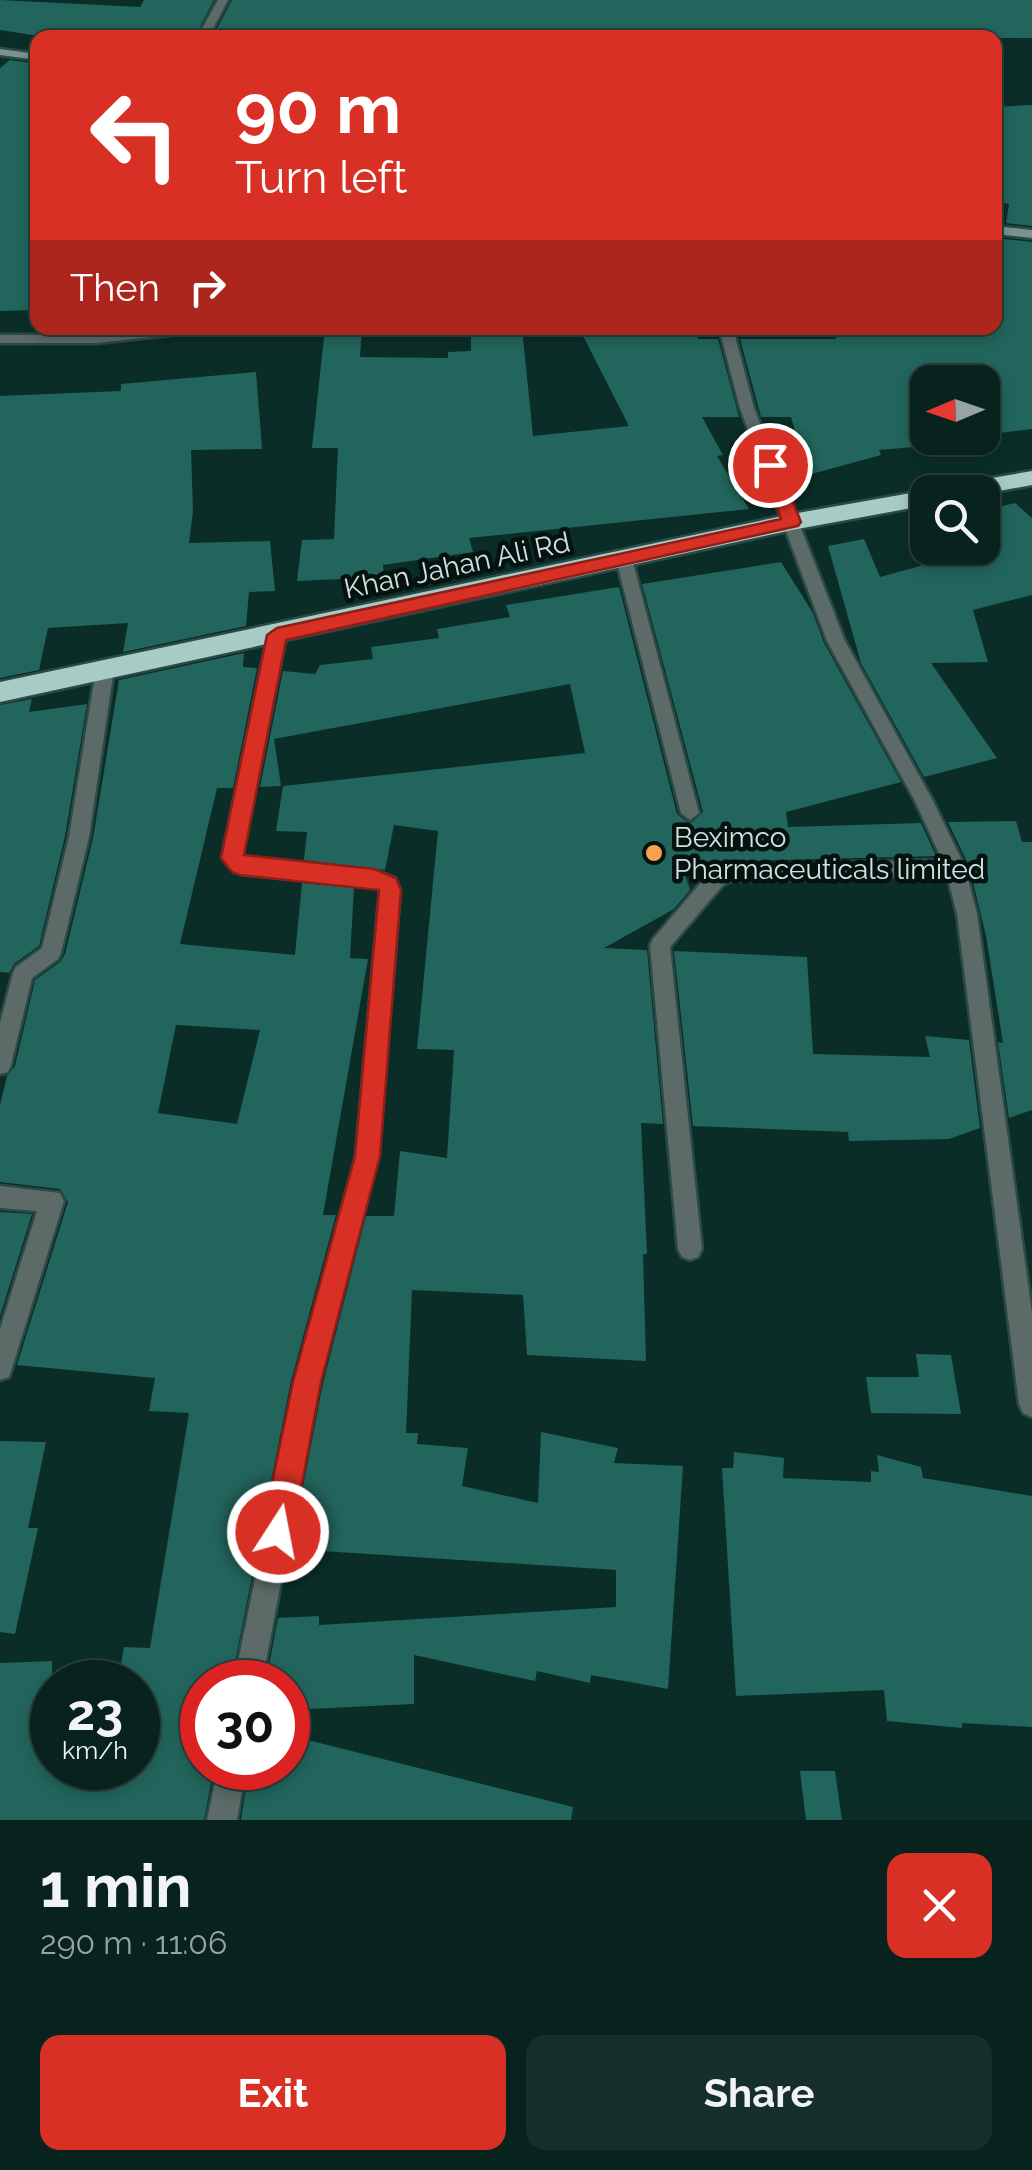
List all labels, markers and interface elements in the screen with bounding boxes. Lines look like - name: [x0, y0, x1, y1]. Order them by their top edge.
- text: 90 m: [235, 67, 401, 149]
- icon: left: [70, 70, 200, 200]
- text: Turn left: [235, 151, 407, 204]
- icon: right: [180, 260, 235, 315]
- text: Then: [70, 265, 160, 310]
- north arrow: [910, 365, 1000, 455]
- map controls: [910, 365, 1000, 565]
- pin: [728, 423, 813, 508]
- icon: arrive: [743, 438, 798, 493]
- button: search: [910, 475, 1000, 565]
- street label: Khan Jahan Ali Rd: [341, 525, 573, 606]
- place label: Beximco Pharmaceuticals limited: [674, 821, 985, 886]
- marker: Beximco Pharmaceuticals limited: [643, 842, 665, 864]
- position arrow: [226, 1480, 330, 1584]
- speed limit sign: 30: [180, 1660, 310, 1790]
- text: 23: [67, 1683, 123, 1742]
- text: km/h: [62, 1735, 128, 1765]
- text: 1 min: [40, 1851, 191, 1921]
- button: close: [887, 1853, 992, 1958]
- text: 290 m · 11:06: [40, 1924, 227, 1961]
- button: Exit: [40, 2035, 506, 2150]
- button: Share: [526, 2035, 992, 2150]

